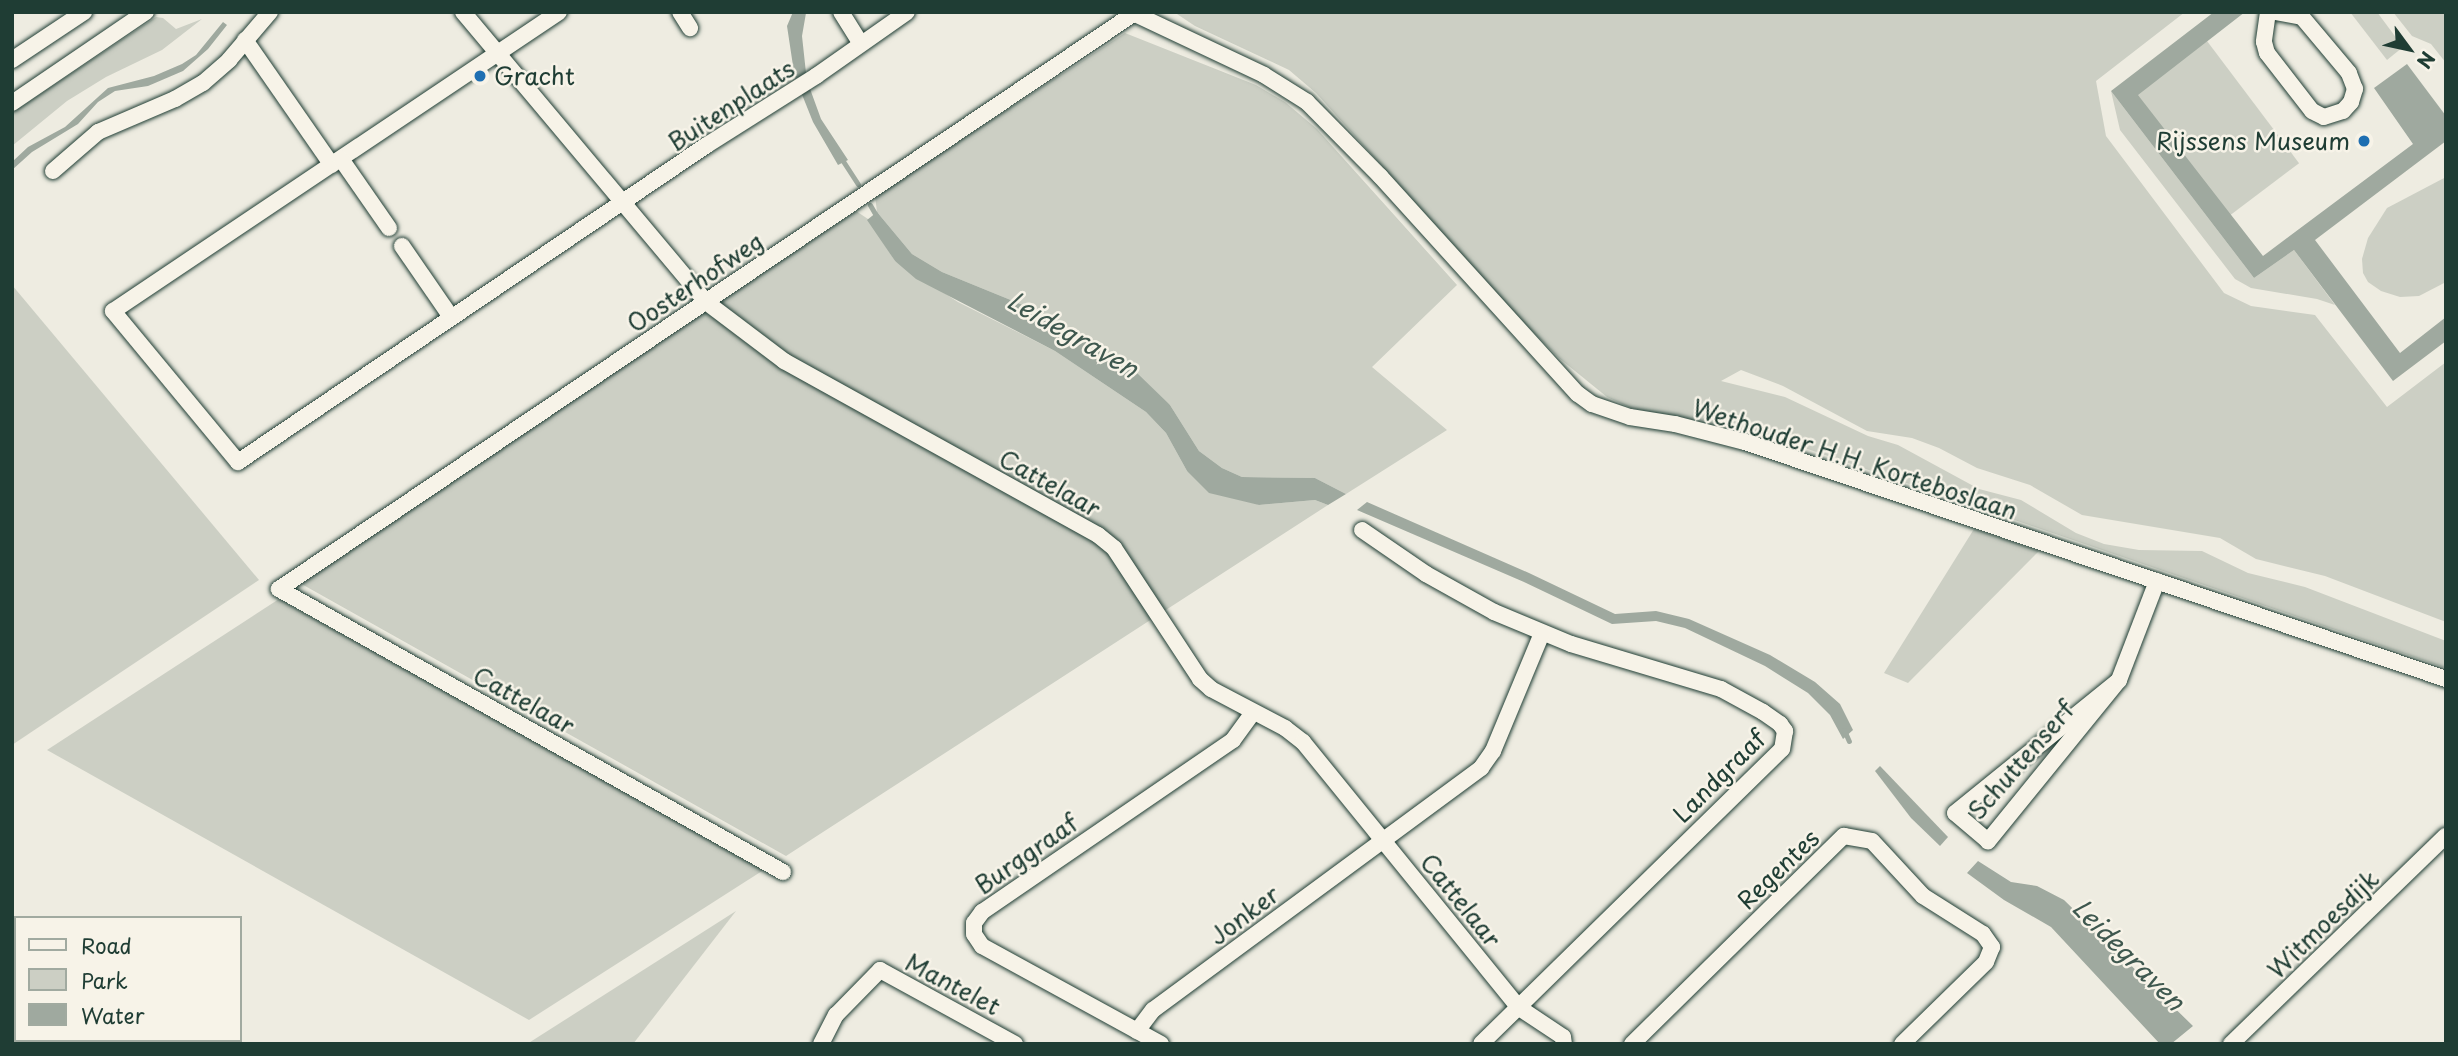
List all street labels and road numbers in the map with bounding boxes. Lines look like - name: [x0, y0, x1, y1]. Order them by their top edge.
- street label: Buitenplaats: [662, 53, 800, 157]
- street label: Oosterhofweg: [622, 226, 768, 338]
- street label: Wethouder H.H. Korteboslaan: [1688, 393, 2022, 525]
- street label: Cattelaar: [994, 443, 1106, 523]
- street label: Cattelaar: [468, 660, 580, 740]
- street label: Schuttenserf: [1962, 695, 2080, 825]
- street label: Landgraaf: [1667, 724, 1771, 828]
- street label: Burggraaf: [969, 808, 1083, 900]
- street label: Regentes: [1731, 823, 1825, 915]
- street label: Cattelaar: [1415, 848, 1507, 952]
- street label: Witmoesdijk: [2262, 864, 2384, 984]
- street label: Jonker: [1203, 879, 1285, 951]
- street label: Mantelet: [901, 947, 1005, 1021]

